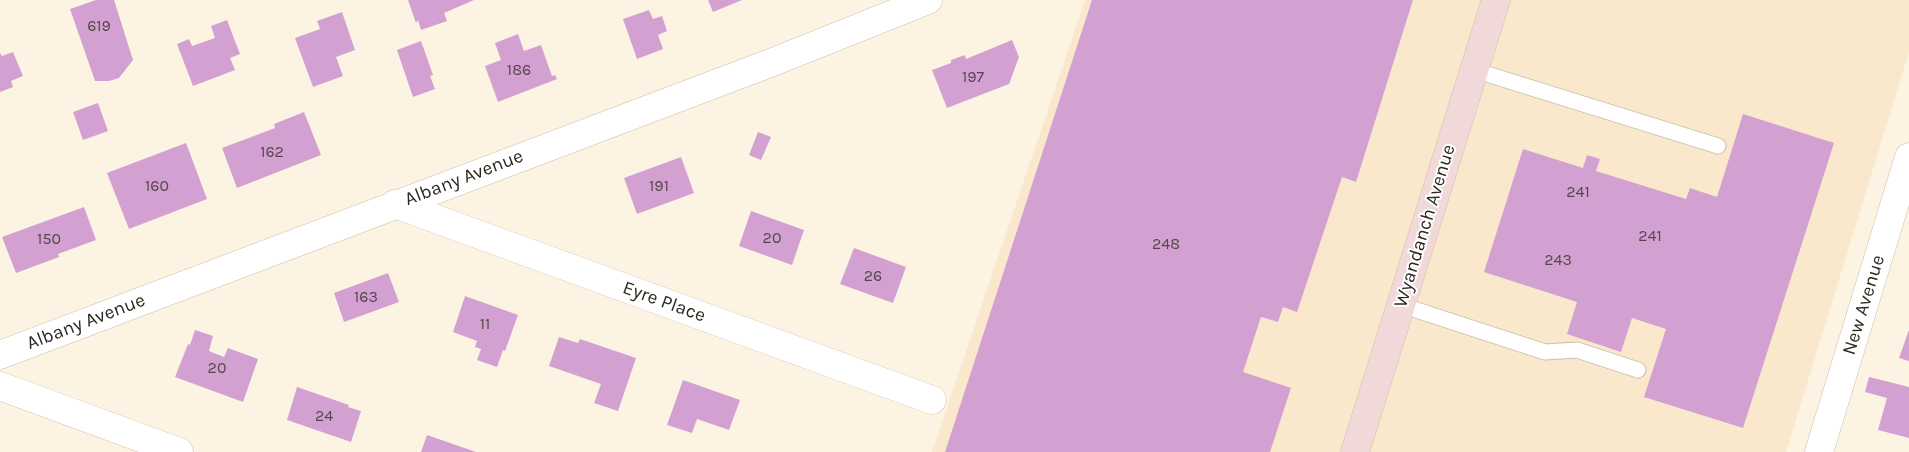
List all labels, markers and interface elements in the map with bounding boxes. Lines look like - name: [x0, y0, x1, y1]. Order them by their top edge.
- house number: 619: [87, 16, 111, 36]
- house number: 186: [507, 60, 531, 80]
- house number: 197: [962, 67, 984, 87]
- house number: 162: [260, 142, 284, 162]
- street label: Wyandanch Avenue: [1389, 142, 1461, 310]
- street label: Albany Avenue: [401, 145, 527, 211]
- house number: 160: [145, 176, 169, 196]
- house number: 191: [649, 176, 669, 196]
- house number: 241: [1566, 182, 1590, 202]
- house number: 241: [1638, 226, 1662, 246]
- house number: 20: [763, 228, 781, 248]
- house number: 150: [37, 229, 61, 249]
- house number: 248: [1152, 234, 1180, 254]
- house number: 243: [1544, 250, 1572, 270]
- street label: New Avenue: [1838, 252, 1890, 358]
- house number: 26: [864, 266, 882, 286]
- street label: Eyre Place: [619, 276, 709, 328]
- house number: 163: [354, 287, 378, 307]
- street label: Albany Avenue: [23, 289, 149, 355]
- house number: 11: [480, 314, 490, 334]
- house number: 20: [208, 358, 226, 378]
- house number: 24: [315, 406, 333, 426]

